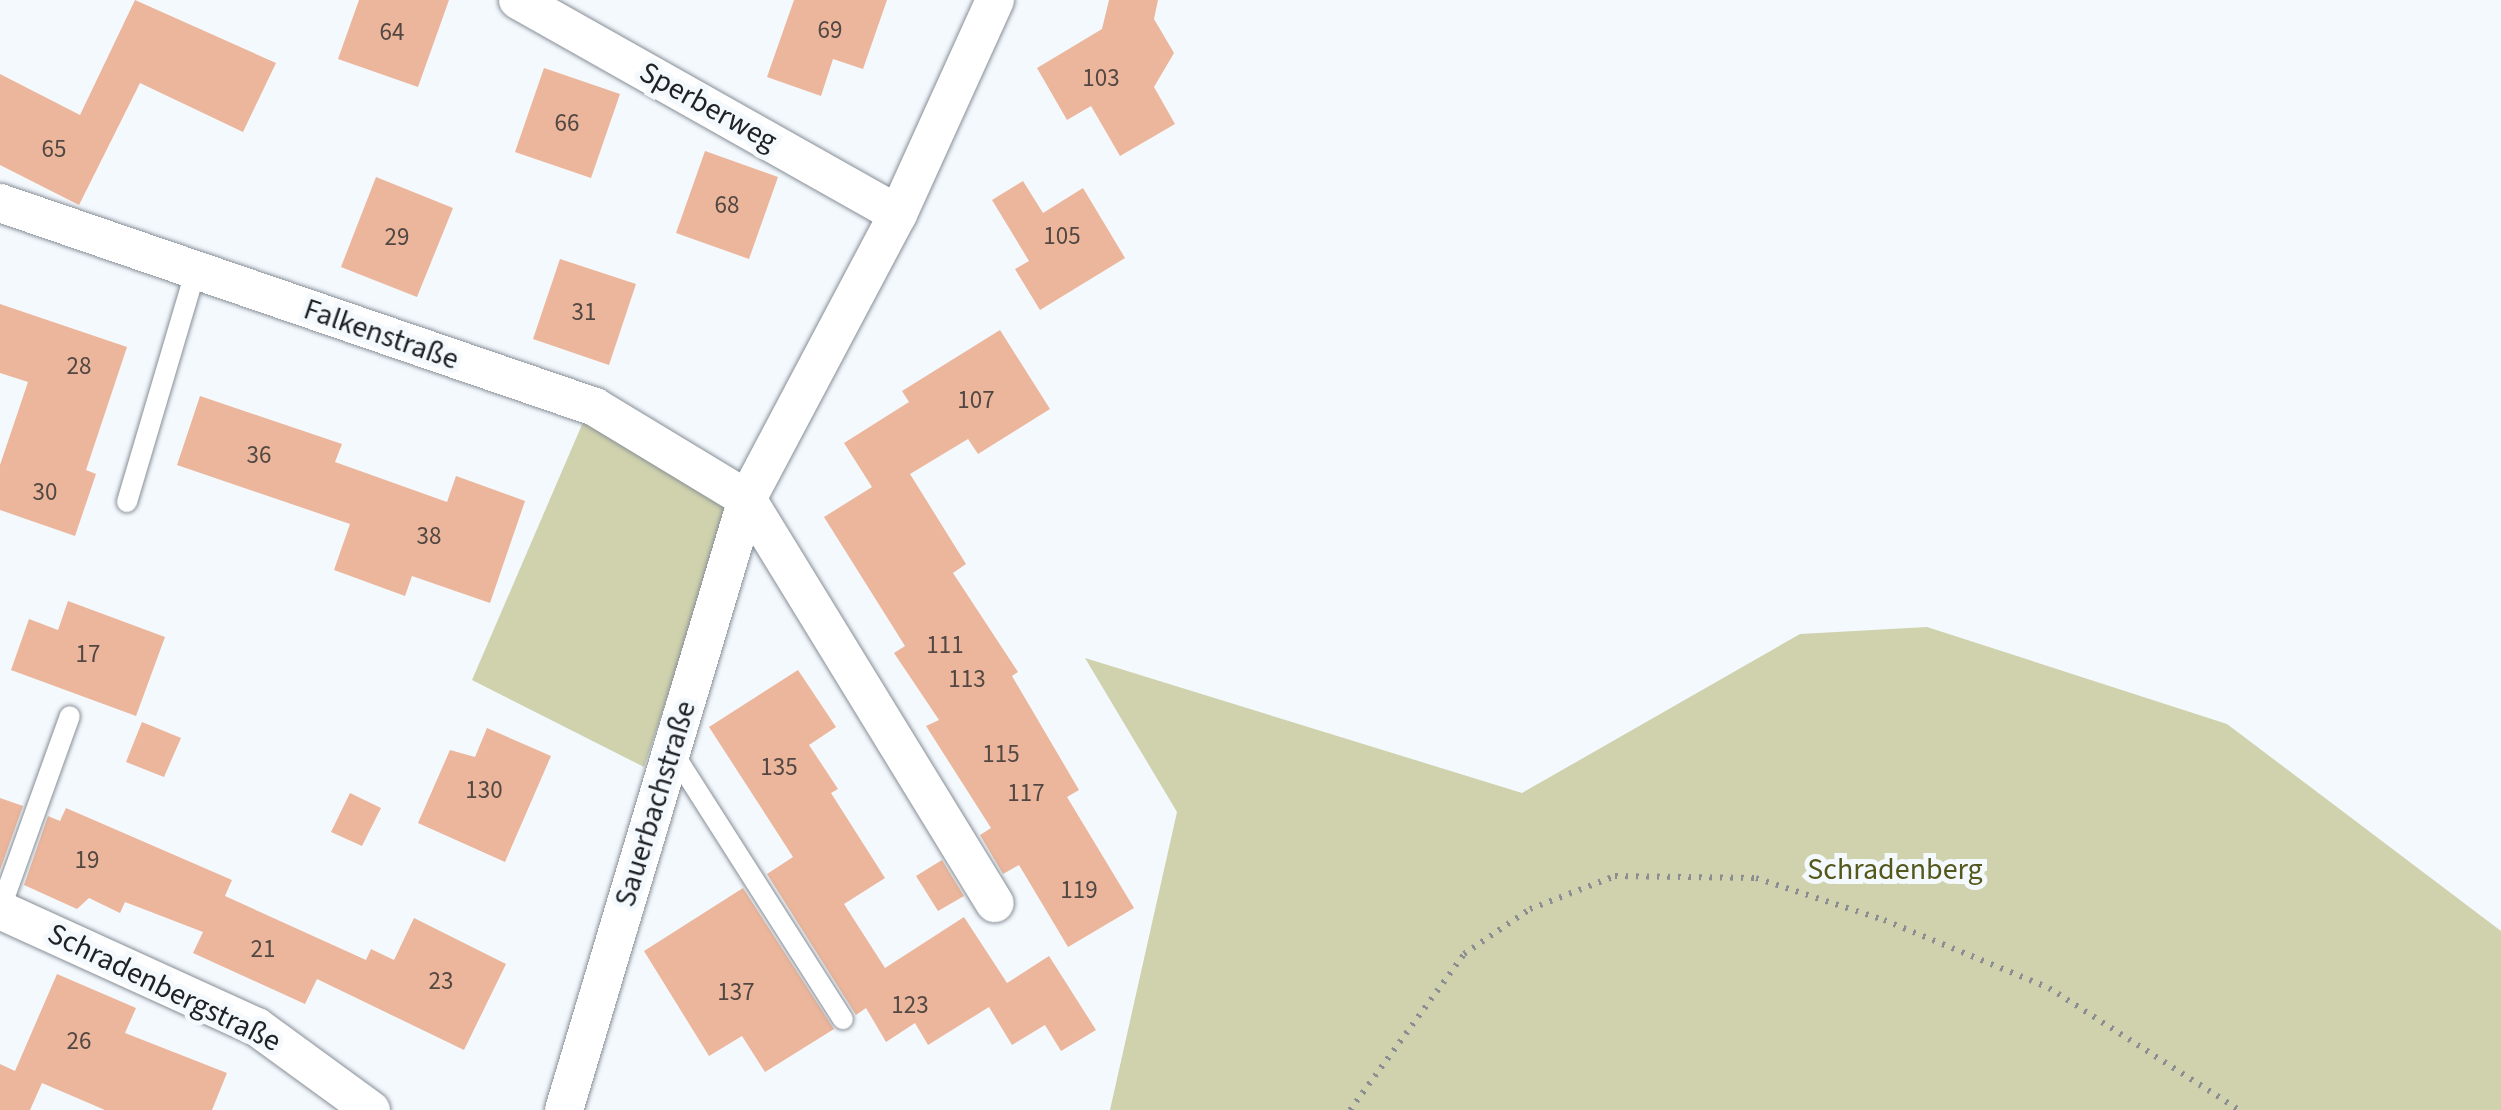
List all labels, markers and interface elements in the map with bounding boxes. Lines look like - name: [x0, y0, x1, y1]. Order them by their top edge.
- house number: 69: [818, 15, 842, 45]
- house number: 64: [380, 17, 404, 47]
- street label: Sperberweg: [633, 55, 783, 159]
- house number: 103: [1082, 63, 1120, 93]
- house number: 66: [555, 108, 579, 138]
- house number: 65: [42, 134, 66, 164]
- house number: 68: [715, 190, 739, 220]
- house number: 105: [1043, 221, 1081, 251]
- house number: 29: [385, 222, 409, 252]
- street label: Falkenstraße: [299, 292, 463, 378]
- house number: 31: [572, 297, 596, 327]
- house number: 28: [67, 351, 91, 381]
- house number: 107: [957, 385, 995, 415]
- house number: 36: [247, 440, 271, 470]
- house number: 30: [33, 477, 57, 507]
- house number: 38: [417, 521, 441, 551]
- house number: 111: [926, 630, 964, 660]
- house number: 17: [76, 639, 100, 669]
- house number: 113: [948, 664, 986, 694]
- street label: Sauerbachstraße: [608, 697, 704, 911]
- house number: 115: [982, 739, 1020, 769]
- house number: 135: [760, 752, 798, 782]
- house number: 130: [465, 775, 503, 805]
- house number: 117: [1007, 778, 1045, 808]
- house number: 19: [75, 845, 99, 875]
- park label: Schradenberg: [1807, 852, 1983, 888]
- house number: 119: [1060, 875, 1098, 905]
- street label: Schradenbergstraße: [42, 916, 286, 1060]
- house number: 21: [251, 934, 275, 964]
- house number: 23: [429, 966, 453, 996]
- house number: 137: [717, 977, 755, 1007]
- house number: 123: [891, 990, 929, 1020]
- house number: 26: [67, 1026, 91, 1056]

